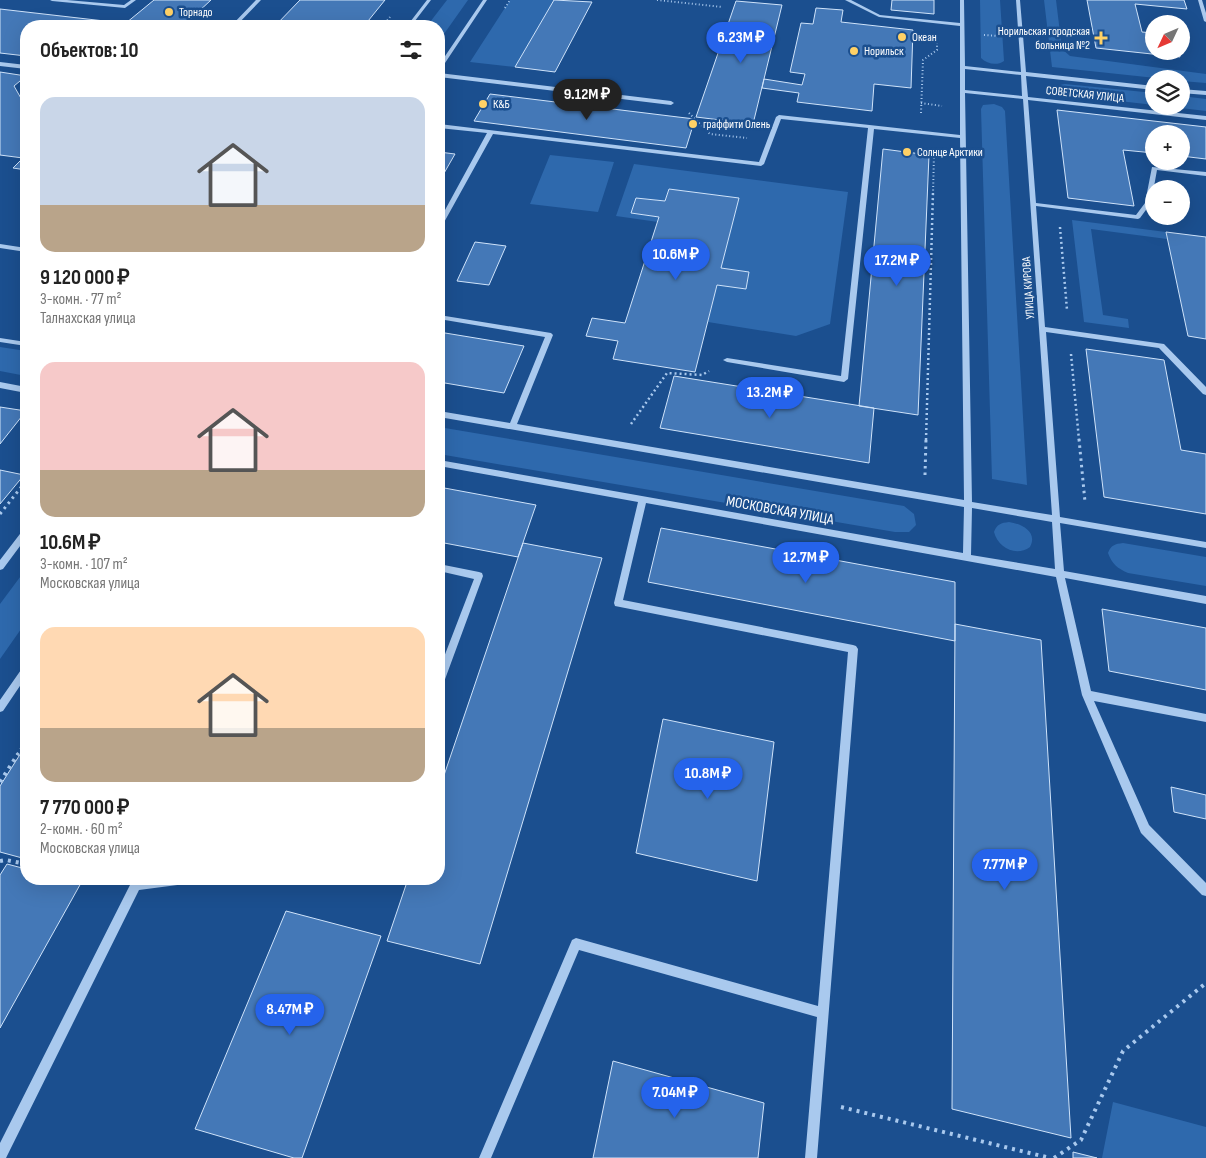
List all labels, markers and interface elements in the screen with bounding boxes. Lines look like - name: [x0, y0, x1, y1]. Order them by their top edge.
- place label: Торнадо: [179, 5, 213, 20]
- marker: Торнадо: [163, 6, 175, 18]
- north arrow: [1145, 15, 1190, 60]
- map controls: [1145, 15, 1190, 225]
- pin: 6.23M ₽: [695, 22, 787, 64]
- place label: Норильская городская больница №2: [998, 24, 1090, 53]
- text: 6.23M ₽: [717, 28, 765, 47]
- place label: Океан: [912, 30, 937, 45]
- marker: Океан: [896, 31, 908, 43]
- marker: Норильская городская больница №2: [1094, 31, 1108, 45]
- icon: filters: [397, 36, 425, 64]
- text: Объектов: 10: [40, 38, 139, 63]
- place label: Норильск: [864, 44, 904, 59]
- marker: Норильск: [848, 45, 860, 57]
- button: layers: [1145, 70, 1190, 115]
- pin: 9.12M ₽: [541, 78, 633, 121]
- street label: СОВЕТСКАЯ УЛИЦА: [1045, 83, 1126, 106]
- text: 9.12M ₽: [564, 85, 610, 104]
- place label: К&Б: [493, 97, 510, 112]
- marker: К&Б: [477, 98, 489, 110]
- place label: граффити Олень: [703, 117, 771, 132]
- marker: граффити Олень: [687, 118, 699, 130]
- button: +: [1145, 125, 1190, 170]
- icon: home: [188, 130, 278, 220]
- place label: Солнце Арктики: [917, 145, 983, 160]
- marker: Солнце Арктики: [901, 146, 913, 158]
- button: −: [1145, 180, 1190, 225]
- pin: 10.6M ₽: [630, 238, 722, 281]
- pin: 17.2M ₽: [851, 244, 943, 287]
- text: 10.6M ₽: [653, 245, 699, 264]
- text: 17.2M ₽: [875, 251, 919, 270]
- street label: УЛИЦА КИРОВА: [1019, 255, 1038, 320]
- text: 9 120 000 ₽: [40, 265, 130, 290]
- text: 3-комн. · 77 m²: [40, 290, 122, 309]
- text: Талнахская улица: [40, 309, 136, 328]
- pin: 13.2M ₽: [724, 376, 816, 419]
- text: 13.2M ₽: [747, 383, 793, 402]
- icon: home: [188, 395, 278, 485]
- street label: МОСКОВСКАЯ УЛИЦА: [725, 492, 836, 529]
- text: 10.6M ₽: [40, 530, 101, 555]
- pin: 12.7M ₽: [760, 542, 852, 584]
- text: 12.7M ₽: [783, 548, 829, 567]
- text: 3-комн. · 107 m²: [40, 555, 128, 574]
- text: Московская улица: [40, 574, 140, 593]
- icon: home: [188, 660, 278, 750]
- pin: 10.8M ₽: [662, 758, 754, 800]
- text: 10.8M ₽: [685, 764, 731, 783]
- text: 7 770 000 ₽: [40, 795, 130, 820]
- text: 2-комн. · 60 m²: [40, 820, 123, 839]
- text: Московская улица: [40, 839, 140, 858]
- pin: 7.77M ₽: [959, 848, 1051, 891]
- text: 7.77M ₽: [983, 855, 1027, 874]
- pin: 8.47M ₽: [244, 994, 336, 1036]
- text: 8.47M ₽: [266, 1000, 314, 1019]
- pin: 7.04M ₽: [629, 1076, 721, 1119]
- text: 7.04M ₽: [652, 1083, 698, 1102]

